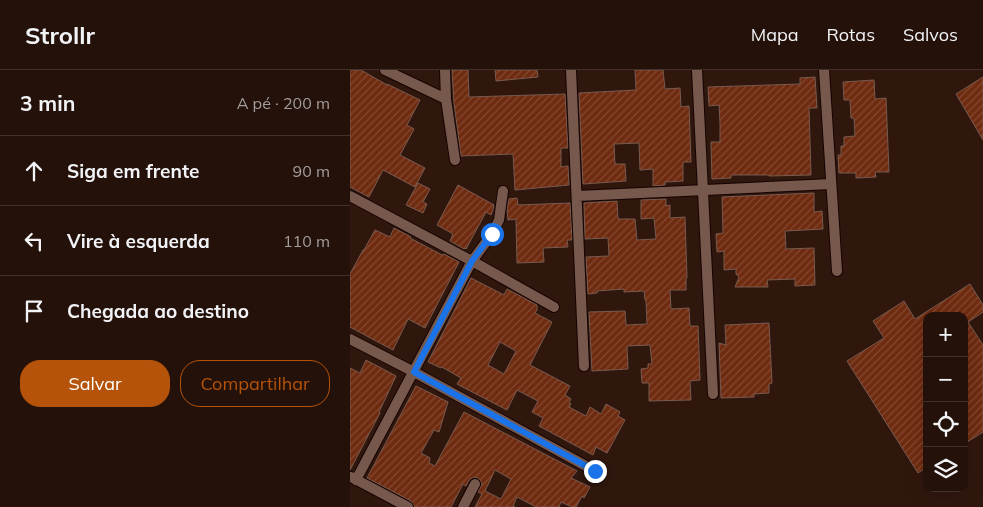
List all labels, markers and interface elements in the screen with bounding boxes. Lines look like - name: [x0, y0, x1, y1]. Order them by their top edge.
- text: Strollr: [25, 20, 95, 50]
- text: Mapa: [751, 23, 799, 46]
- text: Rotas: [827, 23, 875, 46]
- text: Salvos: [903, 23, 958, 46]
- text: 3 min: [20, 90, 75, 116]
- text: A pé · 200 m: [237, 93, 330, 113]
- icon: ahead: [20, 157, 48, 185]
- text: Siga em frente: [67, 159, 199, 183]
- text: 90 m: [293, 161, 330, 181]
- route start: [481, 223, 504, 246]
- icon: left: [20, 227, 48, 255]
- text: Vire à esquerda: [67, 229, 210, 253]
- text: 110 m: [283, 231, 330, 251]
- icon: arrive: [20, 297, 48, 325]
- text: Chegada ao destino: [67, 299, 249, 323]
- map controls: [923, 312, 968, 492]
- button: +: [923, 312, 968, 357]
- button: −: [923, 357, 968, 402]
- button: Salvar: [20, 360, 170, 407]
- button: Compartilhar: [180, 360, 330, 407]
- button: locate: [923, 402, 968, 447]
- button: layers: [923, 447, 968, 492]
- route end: [584, 460, 607, 483]

